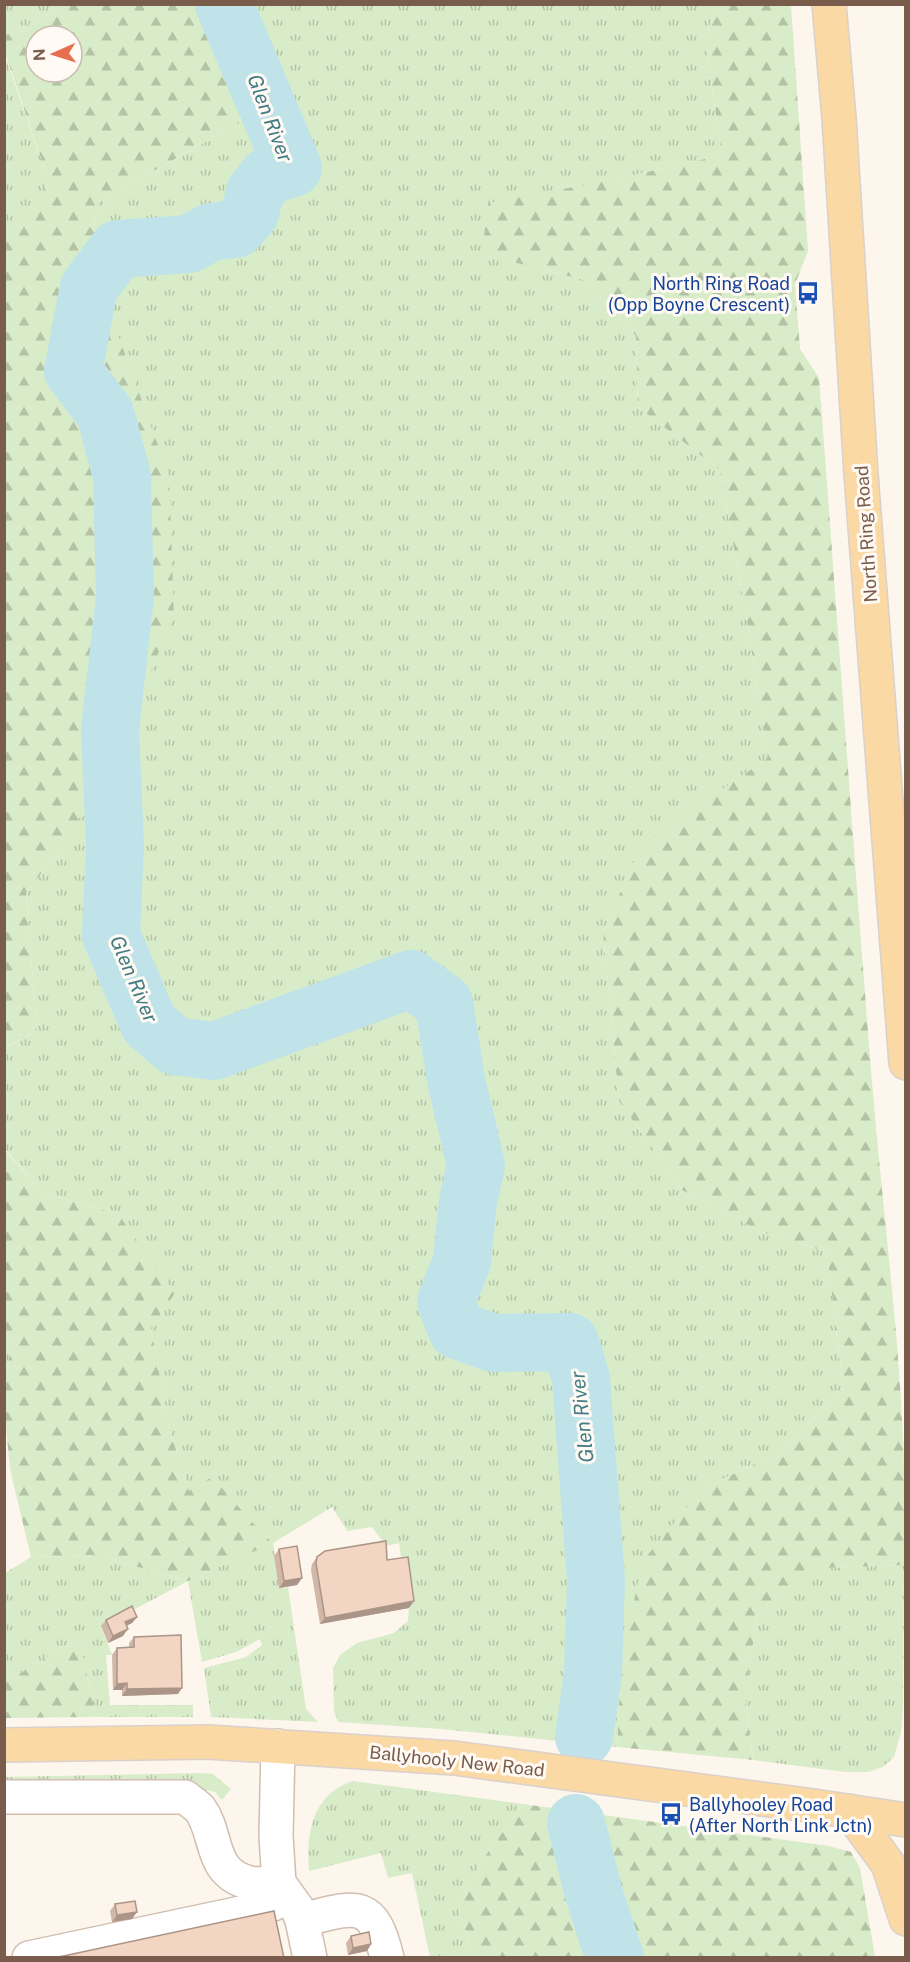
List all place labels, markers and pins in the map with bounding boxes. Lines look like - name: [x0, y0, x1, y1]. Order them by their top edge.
- place label: North Ring Road (Opp Boyne Crescent): [608, 273, 790, 315]
- bus stop icon: North Ring Road (Opp Boyne Crescent): [795, 280, 821, 306]
- place label: Ballyhooley Road (After North Link Jctn): [689, 1794, 873, 1836]
- bus stop icon: Ballyhooley Road (After North Link Jctn): [658, 1801, 684, 1827]

